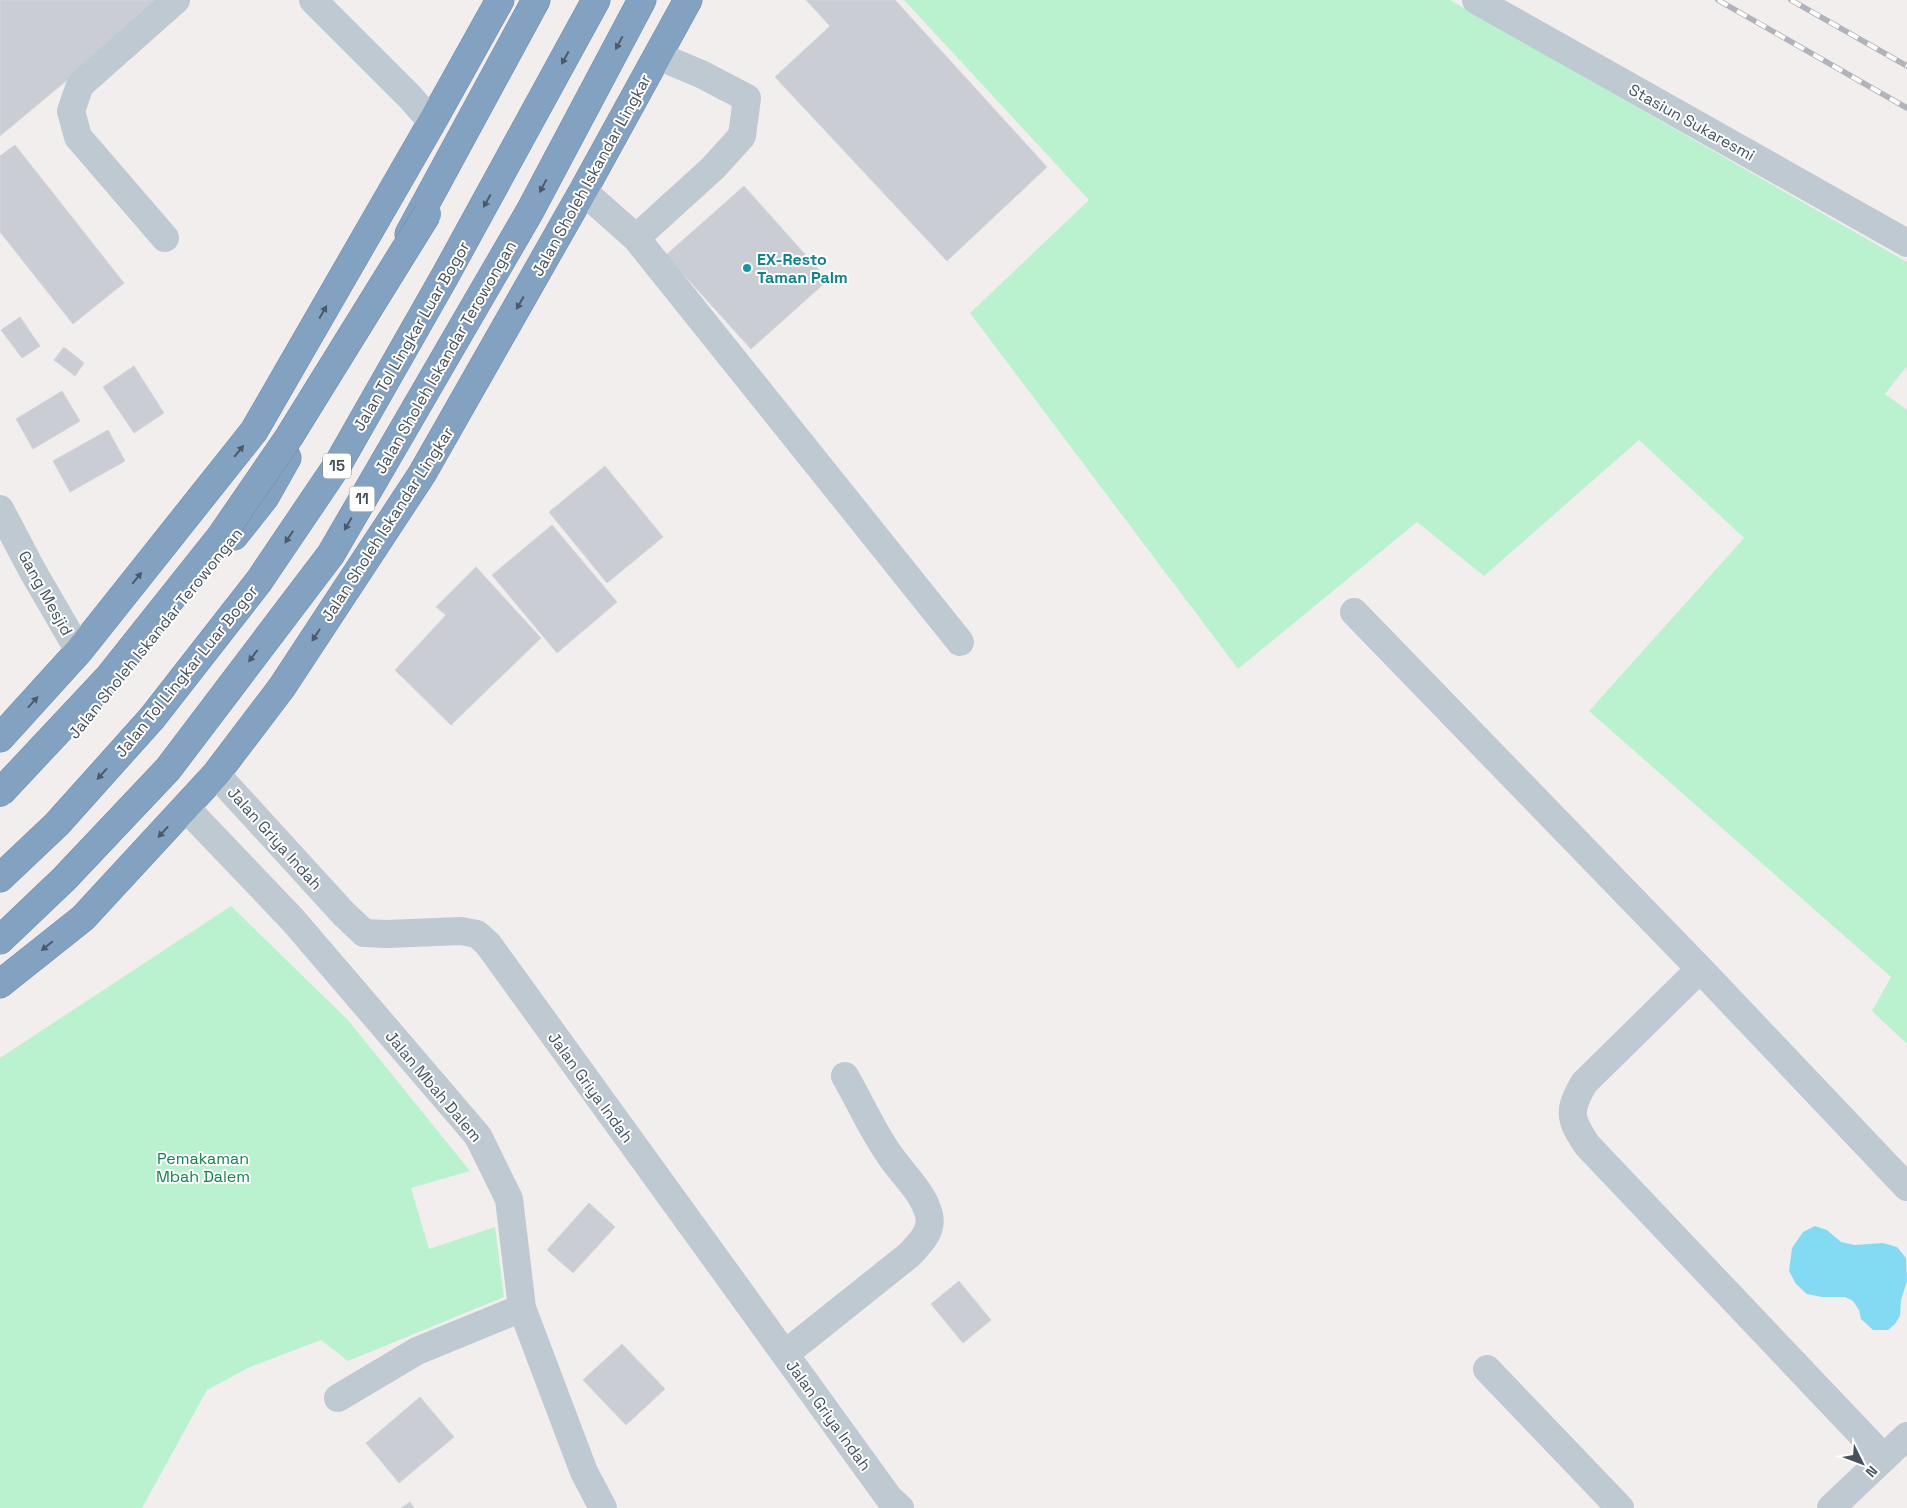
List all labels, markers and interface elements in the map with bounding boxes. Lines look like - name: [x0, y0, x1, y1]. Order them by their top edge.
- one-way arrow: [615, 36, 623, 50]
- one-way arrow: [560, 51, 569, 65]
- street label: Jalan Sholeh Iskandar Lingkar: [527, 70, 656, 280]
- street label: Stasiun Sukaresmi: [1625, 79, 1758, 166]
- one-way arrow: [539, 179, 547, 194]
- one-way arrow: [483, 193, 491, 208]
- street label: Jalan Sholeh Iskandar Terowongan: [370, 237, 521, 477]
- street label: Jalan Tol Lingkar Luar Bogor: [348, 238, 474, 435]
- place label: EX-Resto Taman Palm: [757, 249, 848, 288]
- marker: EX-Resto Taman Palm: [741, 262, 753, 274]
- one-way arrow: [515, 296, 524, 309]
- one-way arrow: [318, 306, 327, 319]
- street label: Jalan Sholeh Iskandar Lingkar: [317, 423, 458, 626]
- one-way arrow: [233, 445, 244, 458]
- road number: 15: [323, 454, 351, 478]
- road number: 11: [350, 486, 374, 512]
- one-way arrow: [344, 517, 352, 532]
- street label: Jalan Sholeh Iskandar Terowongan: [64, 524, 247, 743]
- one-way arrow: [284, 530, 294, 543]
- street label: Gang Mesjid: [14, 547, 78, 639]
- one-way arrow: [132, 572, 143, 585]
- street label: Jalan Tol Lingkar Luar Bogor: [110, 581, 262, 762]
- one-way arrow: [311, 628, 321, 642]
- one-way arrow: [248, 649, 259, 662]
- one-way arrow: [27, 696, 38, 709]
- one-way arrow: [96, 767, 107, 780]
- street label: Jalan Griya Indah: [223, 782, 327, 894]
- one-way arrow: [157, 826, 169, 838]
- one-way arrow: [41, 940, 54, 951]
- street label: Jalan Mbah Dalem: [381, 1026, 487, 1147]
- street label: Jalan Griya Indah: [543, 1028, 638, 1147]
- park label: Pemakaman Mbah Dalem: [156, 1148, 250, 1187]
- street label: Jalan Griya Indah: [781, 1356, 876, 1475]
- north arrow: [1837, 1438, 1887, 1488]
- text: N: [1862, 1462, 1881, 1481]

